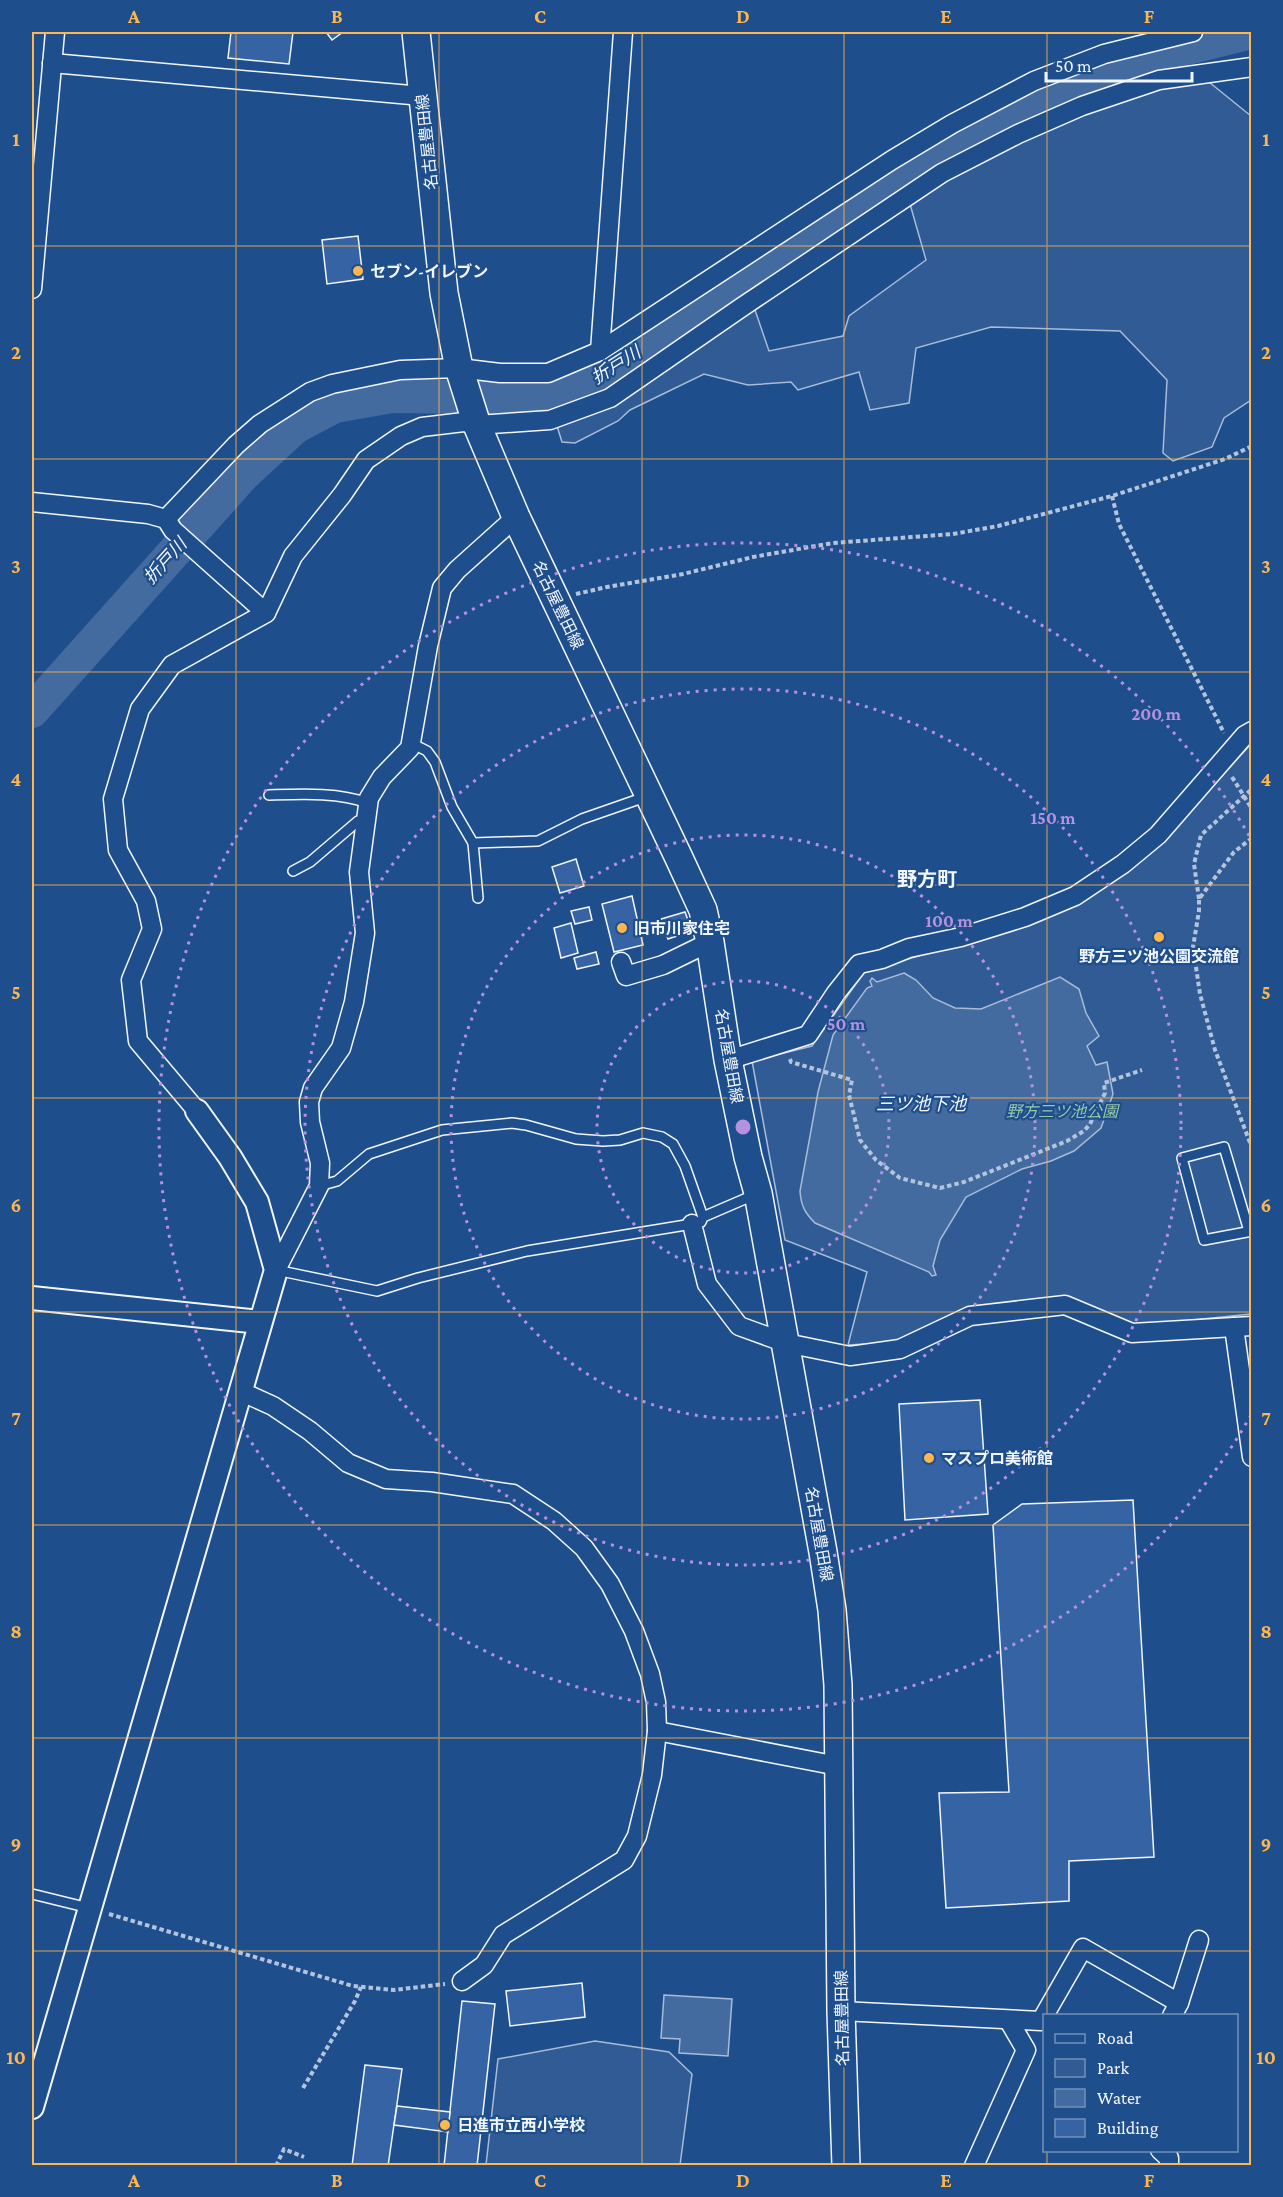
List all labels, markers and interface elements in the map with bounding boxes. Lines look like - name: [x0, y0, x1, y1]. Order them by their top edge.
- text: A: [127, 5, 141, 27]
- text: B: [331, 5, 343, 27]
- text: C: [534, 5, 546, 27]
- text: D: [736, 5, 750, 27]
- text: E: [940, 5, 952, 27]
- text: F: [1144, 5, 1155, 27]
- scale bar: [1046, 45, 1192, 83]
- text: 50 m: [1055, 56, 1092, 76]
- street label: 名古屋豊田線: [414, 93, 440, 191]
- text: 1: [12, 128, 20, 150]
- text: 1: [1262, 128, 1270, 150]
- place label: セブン-イレブン: [370, 263, 488, 280]
- marker: セブン-イレブン: [351, 264, 365, 278]
- text: 2: [11, 341, 21, 363]
- water label: 折戸川: [588, 341, 646, 388]
- text: 2: [1261, 341, 1271, 363]
- water label: 折戸川: [140, 533, 192, 588]
- text: 3: [11, 555, 21, 577]
- text: 3: [1261, 555, 1271, 577]
- street label: 名古屋豊田線: [529, 558, 587, 652]
- text: 200 m: [1131, 704, 1182, 724]
- text: 4: [11, 768, 22, 790]
- text: 4: [1261, 768, 1272, 790]
- text: 150 m: [1030, 808, 1076, 828]
- district label: 野方町: [897, 868, 957, 890]
- text: 100 m: [925, 911, 973, 931]
- place label: 旧市川家住宅: [634, 920, 730, 937]
- marker: 旧市川家住宅: [615, 921, 629, 935]
- marker: 野方三ツ池公園交流館: [1152, 930, 1166, 944]
- place label: 野方三ツ池公園交流館: [1079, 948, 1239, 965]
- text: 5: [11, 981, 21, 1003]
- text: 5: [1261, 981, 1271, 1003]
- street label: 名古屋豊田線: [712, 1007, 746, 1105]
- text: 50 m: [827, 1014, 866, 1034]
- water label: 三ツ池下池: [876, 1094, 968, 1114]
- park label: 野方三ツ池公園: [1006, 1103, 1120, 1120]
- centre of rings: [733, 1117, 753, 1137]
- text: 6: [11, 1194, 21, 1216]
- text: 6: [1261, 1194, 1271, 1216]
- text: 7: [11, 1407, 21, 1429]
- text: 7: [1261, 1407, 1271, 1429]
- place label: マスプロ美術館: [941, 1449, 1053, 1467]
- marker: マスプロ美術館: [922, 1451, 936, 1465]
- street label: 名古屋豊田線: [802, 1485, 836, 1583]
- text: 8: [10, 1620, 22, 1642]
- text: 8: [1260, 1620, 1272, 1642]
- text: 9: [11, 1833, 21, 1855]
- text: 9: [1261, 1833, 1271, 1855]
- street label: 名古屋豊田線: [833, 1970, 851, 2066]
- legend: [1043, 2014, 1238, 2152]
- text: Road: [1097, 2028, 1134, 2048]
- text: 10: [6, 2046, 26, 2068]
- text: 10: [1256, 2046, 1276, 2068]
- text: Park: [1097, 2058, 1129, 2078]
- text: Water: [1097, 2088, 1142, 2108]
- place label: 日進市立西小学校: [457, 2117, 585, 2134]
- marker: 日進市立西小学校: [438, 2118, 452, 2132]
- text: Building: [1097, 2118, 1159, 2138]
- text: A: [127, 2169, 141, 2191]
- text: B: [331, 2169, 343, 2191]
- text: C: [534, 2169, 546, 2191]
- text: D: [736, 2169, 750, 2191]
- text: E: [940, 2169, 952, 2191]
- text: F: [1144, 2169, 1155, 2191]

